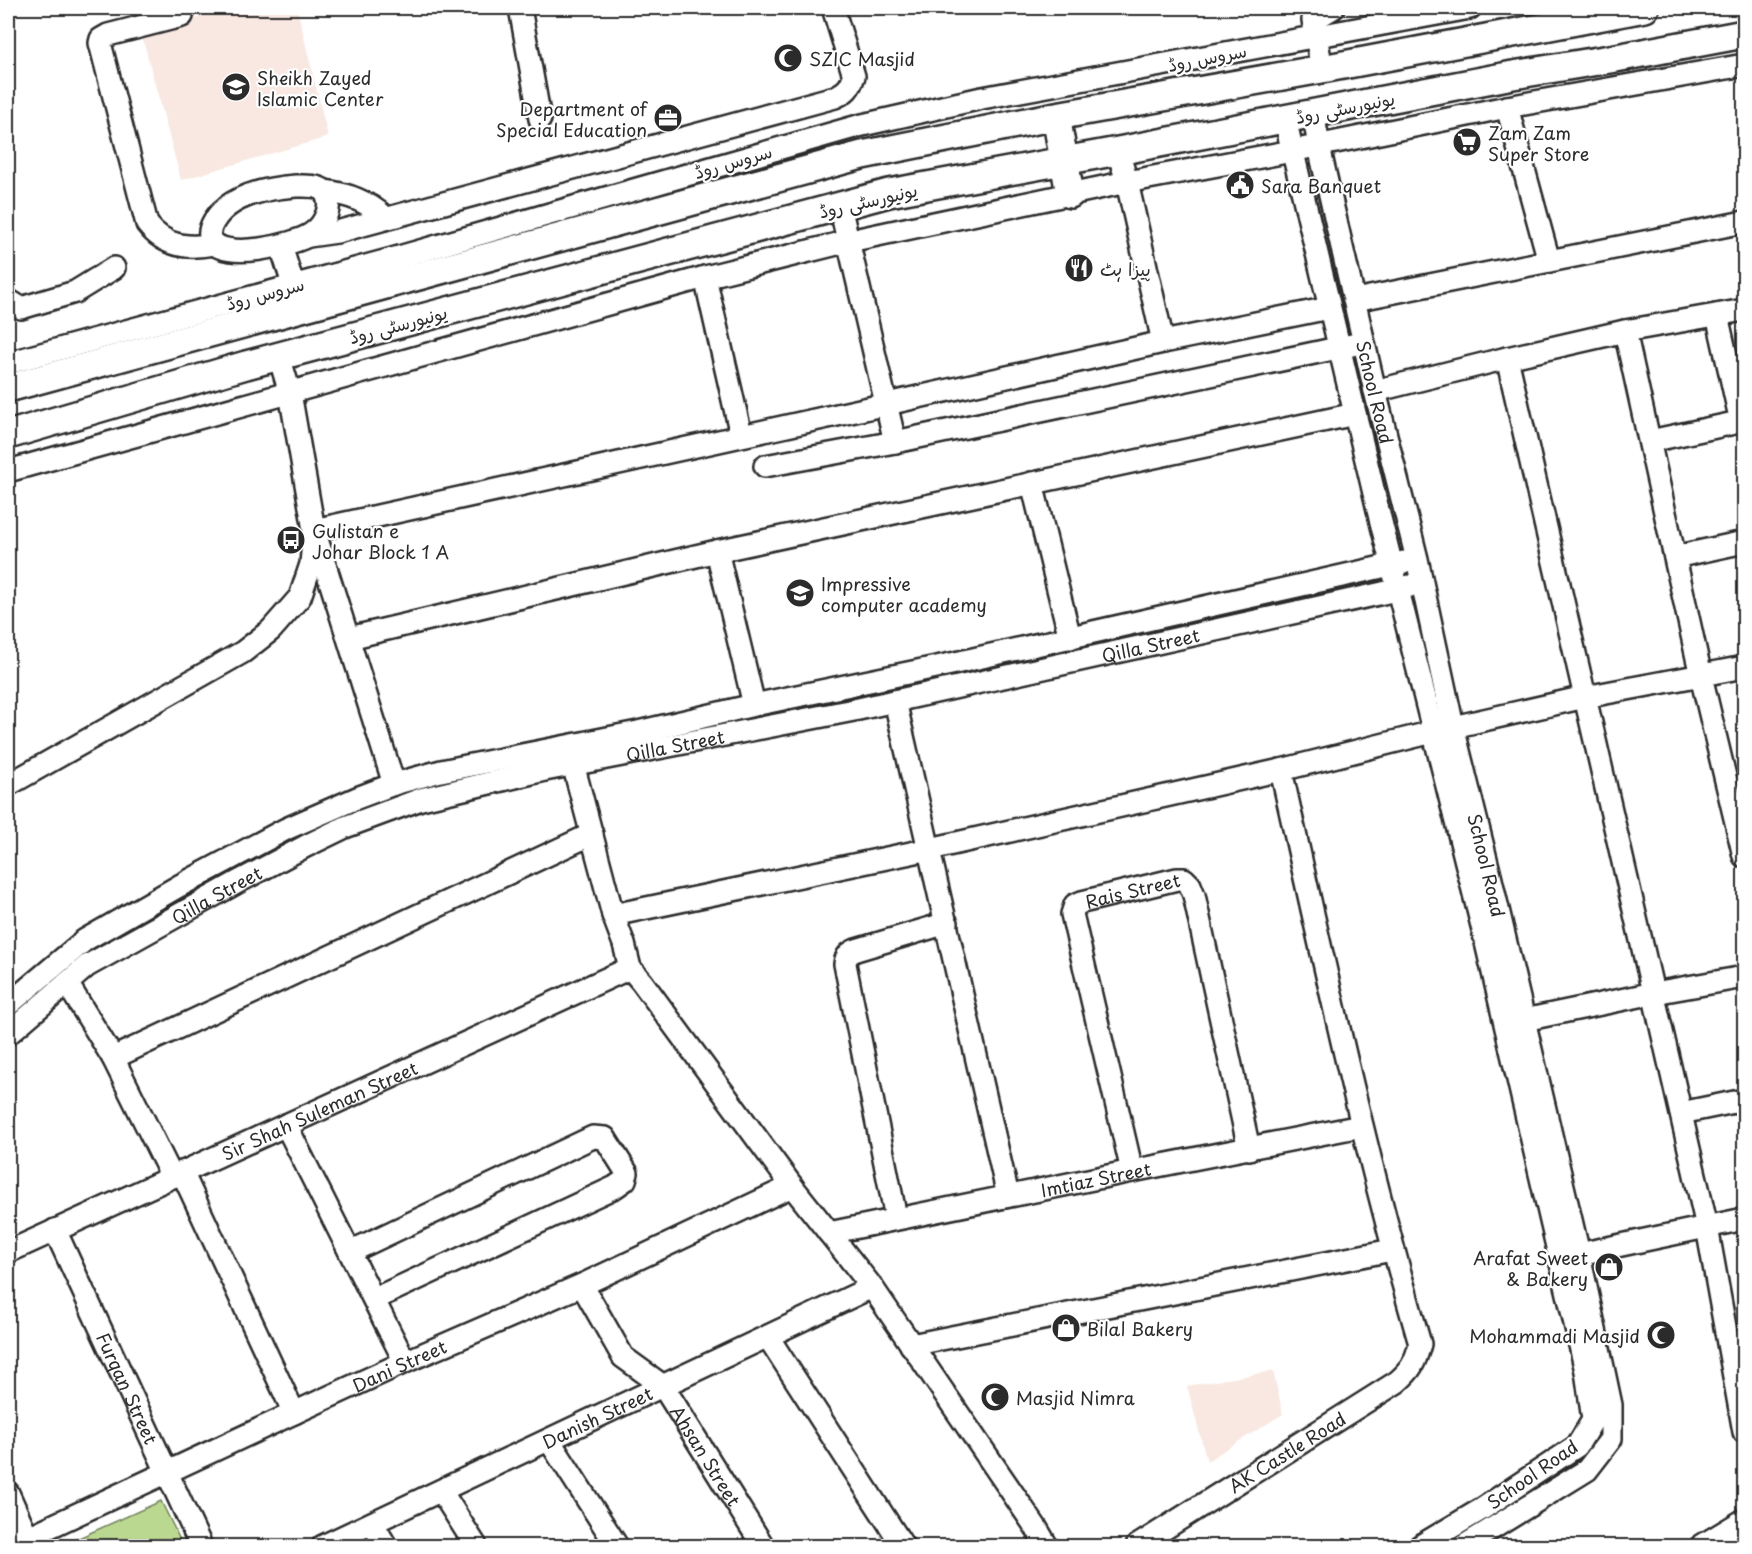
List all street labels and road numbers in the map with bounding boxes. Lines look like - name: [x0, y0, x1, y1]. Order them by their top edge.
- street label: سروس روڈ: [1165, 36, 1249, 78]
- street label: یونیورسٹی روڈ: [1293, 84, 1397, 130]
- street label: سروس روڈ: [691, 137, 775, 185]
- street label: یونیورسٹی روڈ: [816, 176, 920, 224]
- street label: سروس روڈ: [223, 270, 307, 316]
- street label: یونیورسٹی روڈ: [346, 298, 450, 350]
- street label: School Road: [1350, 338, 1401, 447]
- street label: Qilla Street: [1099, 620, 1202, 668]
- street label: Qilla Street: [623, 722, 726, 768]
- street label: School Road: [1462, 810, 1513, 919]
- street label: Qilla Street: [166, 858, 266, 930]
- street label: Rais Street: [1082, 865, 1183, 914]
- street label: Sir Shah Suleman Street: [217, 1053, 422, 1166]
- street label: Imtiaz Street: [1038, 1154, 1153, 1203]
- street label: Furqan Street: [91, 1328, 165, 1448]
- street label: Dani Street: [348, 1332, 450, 1398]
- street label: Danish Street: [537, 1379, 657, 1454]
- street label: Ahsan Street: [665, 1400, 748, 1511]
- street label: AK Castle Road: [1223, 1404, 1351, 1499]
- street label: School Road: [1481, 1433, 1583, 1515]

